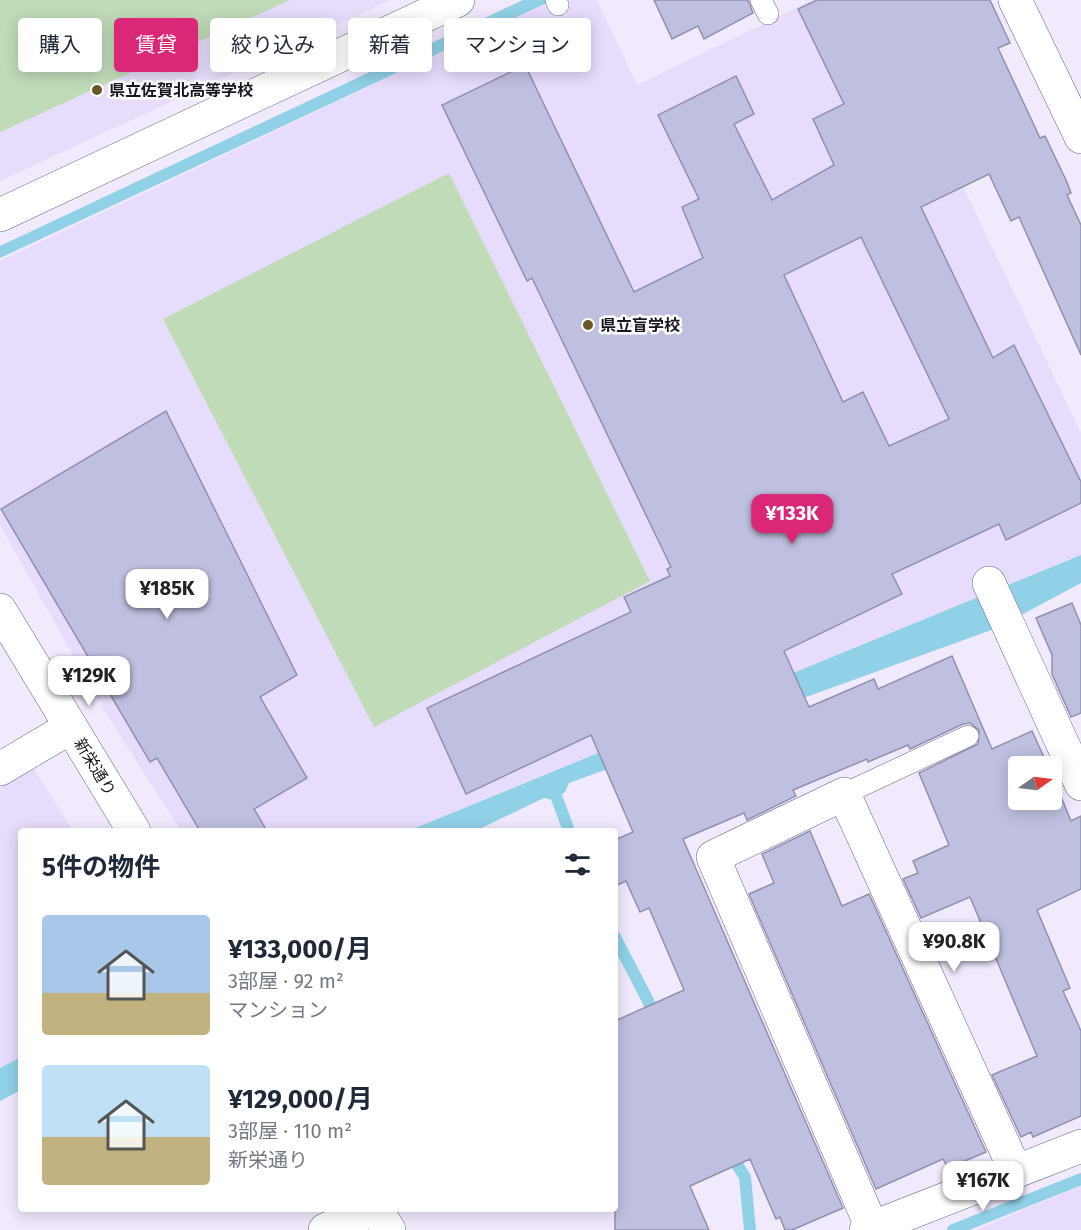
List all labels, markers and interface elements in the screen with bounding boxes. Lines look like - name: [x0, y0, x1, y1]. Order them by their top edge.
- chip: 購入: [18, 18, 102, 72]
- chip: 賃貸: [114, 18, 198, 72]
- chip: 絞り込み: [210, 18, 336, 72]
- chip: 新着: [348, 18, 432, 72]
- chip: マンション: [444, 18, 591, 72]
- place label: 県立佐賀北高等学校: [109, 81, 253, 100]
- marker: 県立佐賀北高等学校: [90, 83, 104, 97]
- place label: 県立盲学校: [600, 316, 680, 335]
- marker: 県立盲学校: [581, 318, 595, 332]
- pin: ¥133K: [750, 494, 834, 545]
- text: ¥133K: [765, 501, 819, 525]
- pin: ¥185K: [125, 569, 209, 620]
- text: ¥185K: [139, 576, 195, 600]
- pin: ¥129K: [47, 656, 131, 707]
- text: ¥129K: [62, 663, 116, 687]
- street label: 新栄通り: [70, 735, 120, 799]
- north arrow: [1008, 756, 1062, 810]
- map controls: [1008, 756, 1062, 810]
- icon: filters: [561, 848, 594, 881]
- text: 5件の物件: [42, 852, 160, 883]
- pin: ¥90.8K: [905, 922, 1003, 973]
- text: ¥90.8K: [922, 929, 986, 953]
- text: ¥133,000/月: [228, 934, 372, 965]
- icon: home: [90, 939, 162, 1011]
- text: 3部屋 · 92 m²: [228, 969, 344, 993]
- text: マンション: [228, 998, 328, 1022]
- text: ¥129,000/月: [228, 1084, 373, 1115]
- icon: home: [90, 1089, 162, 1161]
- text: 3部屋 · 110 m²: [228, 1119, 352, 1143]
- text: 新栄通り: [228, 1148, 308, 1172]
- pin: ¥167K: [941, 1161, 1025, 1212]
- text: ¥167K: [957, 1168, 1009, 1192]

